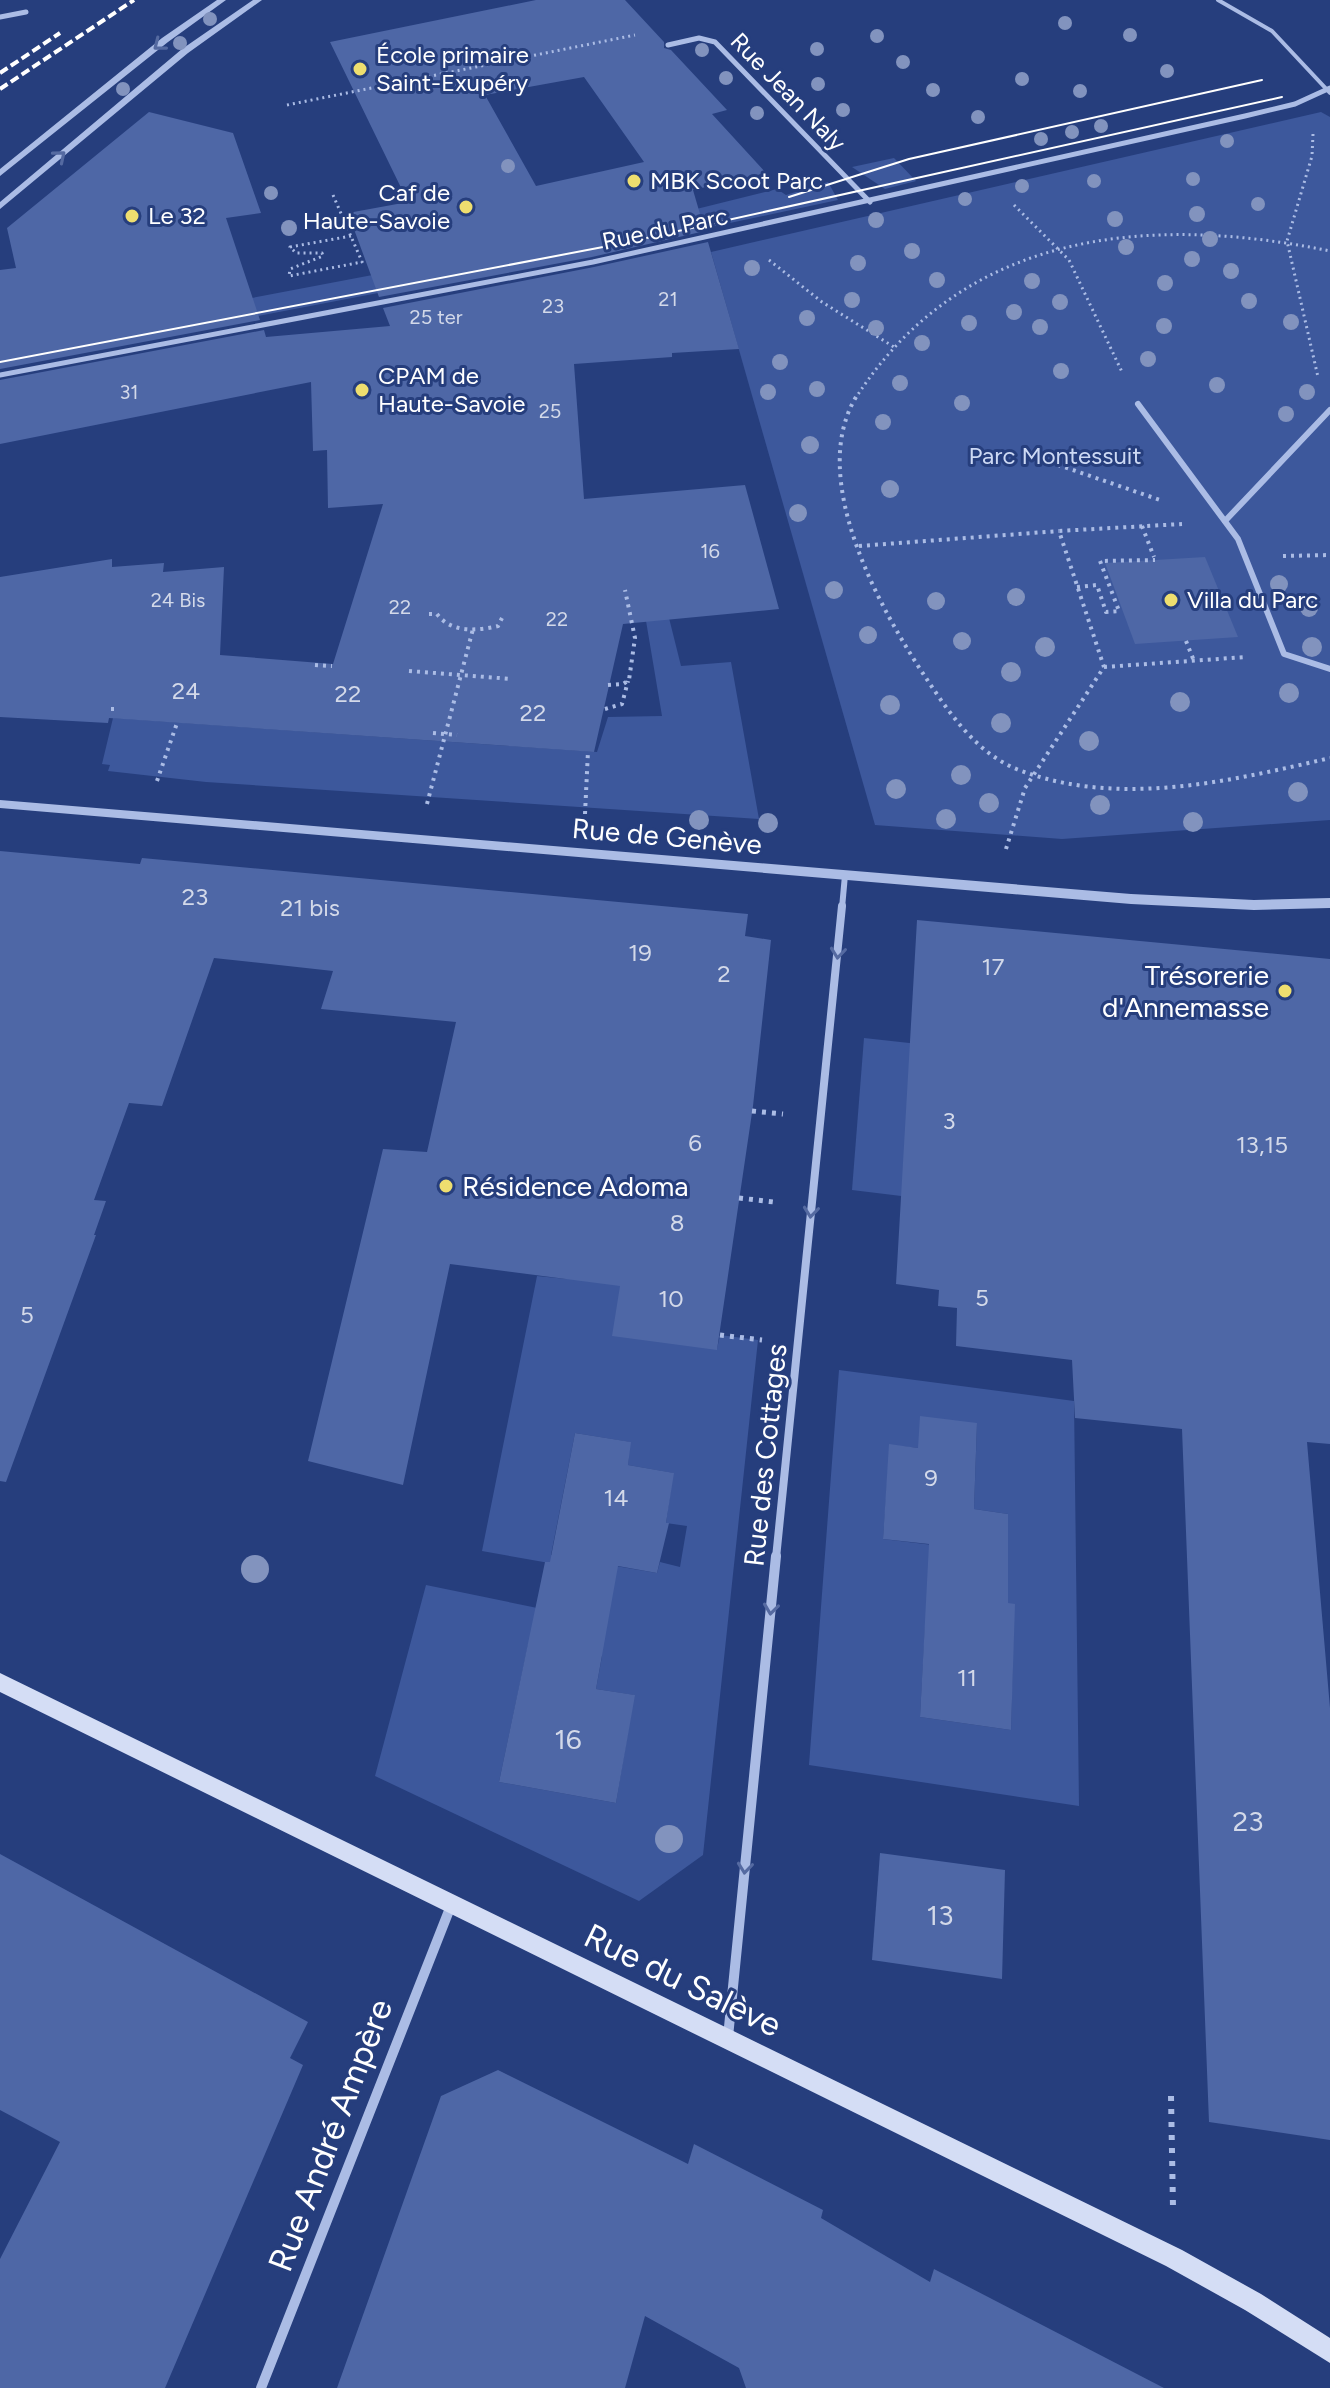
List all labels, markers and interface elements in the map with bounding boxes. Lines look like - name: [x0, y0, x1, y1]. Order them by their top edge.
- street label: Rue Jean Naly: [725, 26, 852, 157]
- one-way arrow: [153, 36, 168, 50]
- place label: École primaire Saint-Exupéry: [376, 40, 529, 97]
- marker: École primaire Saint-Exupéry: [351, 60, 369, 78]
- one-way arrow: [50, 151, 65, 166]
- place label: MBK Scoot Parc: [650, 166, 823, 195]
- marker: MBK Scoot Parc: [625, 172, 643, 190]
- place label: Caf de Haute-Savoie: [303, 178, 450, 235]
- marker: Caf de Haute-Savoie: [457, 198, 475, 216]
- place label: Le 32: [148, 201, 206, 230]
- street label: Rue du Parc: [599, 201, 730, 256]
- marker: Le 32: [123, 207, 141, 225]
- house number: 21: [658, 287, 678, 311]
- house number: 23: [542, 294, 564, 318]
- house number: 25 ter: [410, 305, 463, 329]
- place label: CPAM de Haute-Savoie: [378, 361, 525, 418]
- house number: 31: [119, 380, 139, 404]
- marker: CPAM de Haute-Savoie: [353, 381, 371, 399]
- house number: 25: [539, 399, 561, 423]
- park label: Parc Montessuit: [968, 441, 1142, 470]
- house number: 16: [700, 539, 720, 563]
- place label: Villa du Parc: [1187, 585, 1318, 614]
- house number: 24 Bis: [151, 588, 205, 612]
- marker: Villa du Parc: [1162, 591, 1180, 609]
- house number: 22: [389, 595, 411, 619]
- house number: 22: [546, 607, 568, 631]
- house number: 24: [172, 676, 200, 705]
- house number: 22: [335, 679, 361, 708]
- house number: 22: [520, 698, 546, 727]
- street label: Rue de Genève: [571, 811, 763, 861]
- house number: 23: [182, 882, 208, 911]
- house number: 21 bis: [280, 893, 340, 922]
- house number: 19: [628, 938, 652, 967]
- one-way arrow: [829, 947, 846, 960]
- house number: 17: [982, 952, 1005, 981]
- place label: Trésorerie d'Annemasse: [1102, 958, 1269, 1024]
- house number: 2: [717, 959, 731, 988]
- marker: Trésorerie d'Annemasse: [1276, 982, 1294, 1000]
- house number: 3: [942, 1106, 956, 1135]
- house number: 6: [688, 1128, 702, 1157]
- house number: 13,15: [1236, 1130, 1288, 1159]
- place label: Résidence Adoma: [462, 1169, 689, 1203]
- marker: Résidence Adoma: [437, 1177, 455, 1195]
- one-way arrow: [803, 1205, 820, 1218]
- house number: 8: [670, 1208, 684, 1237]
- house number: 5: [975, 1283, 989, 1312]
- house number: 10: [658, 1284, 684, 1313]
- house number: 5: [20, 1300, 34, 1329]
- street label: Rue des Cottages: [736, 1342, 794, 1568]
- house number: 9: [924, 1463, 938, 1492]
- house number: 14: [604, 1483, 628, 1512]
- one-way arrow: [763, 1603, 780, 1616]
- house number: 11: [957, 1663, 977, 1692]
- house number: 16: [554, 1722, 582, 1756]
- house number: 23: [1233, 1804, 1263, 1838]
- one-way arrow: [736, 1862, 753, 1875]
- house number: 13: [927, 1898, 953, 1932]
- street label: Rue du Salève: [578, 1915, 788, 2046]
- street label: Rue André Ampère: [260, 1993, 401, 2277]

